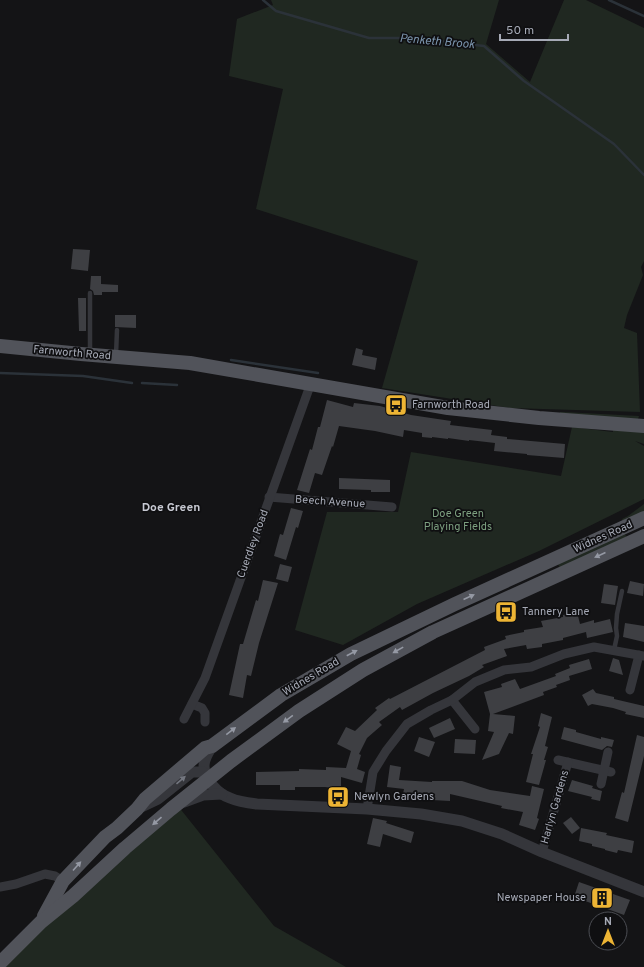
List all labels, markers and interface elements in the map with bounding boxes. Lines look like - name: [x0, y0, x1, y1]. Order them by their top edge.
- scale bar: [500, 16, 568, 42]
- text: 50 m: [506, 23, 534, 39]
- water label: Penketh Brook: [399, 31, 476, 53]
- street label: Farnworth Road: [33, 343, 111, 363]
- bus stop icon: Farnworth Road: [383, 392, 409, 418]
- place label: Farnworth Road: [412, 398, 490, 412]
- street label: Beech Avenue: [295, 493, 366, 511]
- district label: Doe Green: [142, 500, 200, 516]
- park label: Doe Green Playing Fields: [424, 507, 492, 534]
- street label: Cuerdley Road: [234, 508, 272, 580]
- street label: Widnes Road: [571, 518, 635, 556]
- one-way arrow: [594, 552, 606, 559]
- one-way arrow: [464, 594, 475, 600]
- bus stop icon: Tannery Lane: [493, 599, 519, 625]
- place label: Tannery Lane: [522, 605, 590, 619]
- one-way arrow: [393, 647, 404, 654]
- one-way arrow: [346, 650, 358, 657]
- street label: Widnes Road: [280, 655, 342, 699]
- one-way arrow: [283, 715, 293, 723]
- one-way arrow: [226, 727, 237, 736]
- street label: Harlyn Gardens: [538, 768, 572, 846]
- one-way arrow: [176, 776, 186, 785]
- bus stop icon: Newlyn Gardens: [325, 784, 351, 810]
- place label: Newlyn Gardens: [354, 790, 434, 804]
- one-way arrow: [152, 816, 162, 826]
- one-way arrow: [72, 861, 82, 871]
- building icon: Newspaper House: [589, 885, 615, 911]
- place label: Newspaper House: [497, 891, 586, 905]
- north arrow: [588, 911, 628, 951]
- text: N: [604, 915, 612, 929]

